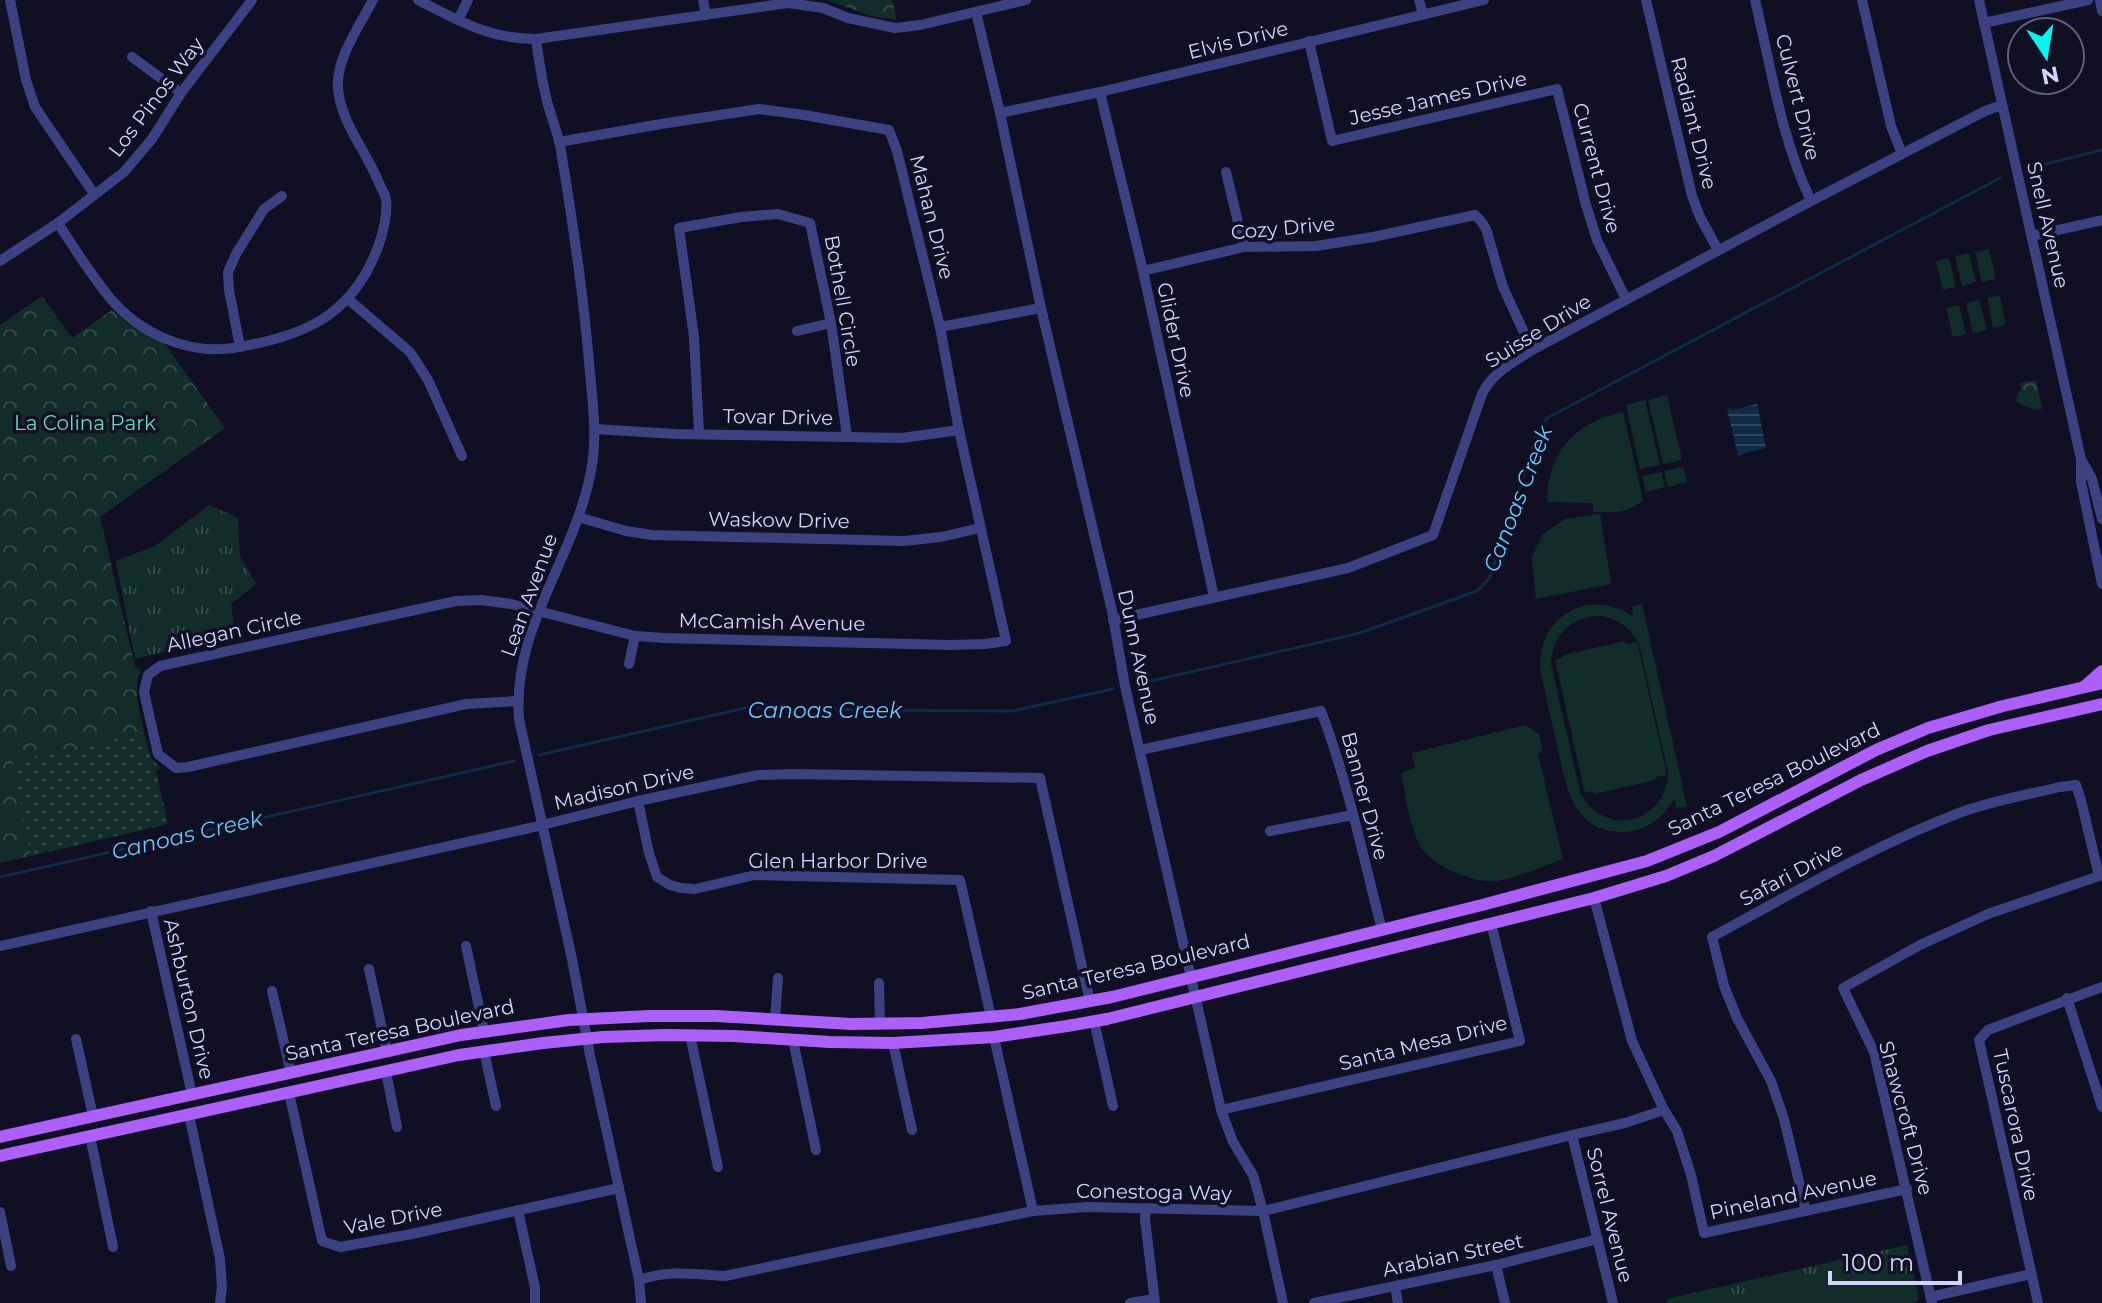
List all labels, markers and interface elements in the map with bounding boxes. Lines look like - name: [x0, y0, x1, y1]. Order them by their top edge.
- street label: Elvis Drive: [1185, 16, 1291, 64]
- north arrow: [2006, 16, 2086, 96]
- street label: Culvert Drive: [1771, 31, 1825, 163]
- street label: Los Pinos Way: [103, 32, 209, 161]
- street label: Radiant Drive: [1666, 54, 1722, 192]
- text: N: [2039, 60, 2062, 90]
- street label: Jesse James Drive: [1346, 66, 1529, 130]
- street label: Current Drive: [1568, 100, 1626, 236]
- street label: Mahan Drive: [905, 152, 959, 282]
- street label: Snell Avenue: [2022, 159, 2074, 291]
- street label: Cozy Drive: [1230, 211, 1336, 245]
- street label: Bothell Circle: [820, 233, 866, 369]
- street label: Glider Drive: [1152, 280, 1200, 400]
- street label: Suisse Drive: [1481, 289, 1595, 373]
- street label: Tovar Drive: [723, 404, 833, 430]
- park label: La Colina Park: [14, 411, 156, 435]
- water label: Canoas Creek: [1478, 421, 1559, 576]
- street label: Waskow Drive: [708, 507, 850, 533]
- street label: Lean Avenue: [496, 530, 562, 660]
- street label: Dunn Avenue: [1113, 587, 1165, 727]
- street label: Allegan Circle: [164, 605, 304, 657]
- street label: McCamish Avenue: [678, 608, 866, 636]
- water label: Canoas Creek: [748, 697, 903, 724]
- street label: Santa Teresa Boulevard: [1664, 717, 1884, 841]
- street label: Banner Drive: [1336, 729, 1394, 863]
- street label: Madison Drive: [551, 759, 697, 815]
- water label: Canoas Creek: [109, 804, 266, 866]
- street label: Safari Drive: [1735, 837, 1847, 911]
- street label: Glen Harbor Drive: [748, 849, 928, 873]
- street label: Ashburton Drive: [159, 916, 219, 1082]
- street label: Santa Teresa Boulevard: [1020, 929, 1252, 1005]
- street label: Santa Teresa Boulevard: [283, 994, 517, 1066]
- street label: Santa Mesa Drive: [1336, 1010, 1510, 1076]
- street label: Shawcroft Drive: [1874, 1038, 1938, 1198]
- street label: Tuscarora Drive: [1988, 1047, 2044, 1203]
- street label: Sorrel Avenue: [1582, 1145, 1638, 1285]
- street label: Pineland Avenue: [1707, 1166, 1879, 1224]
- street label: Conestoga Way: [1076, 1179, 1232, 1205]
- street label: Vale Drive: [342, 1197, 444, 1239]
- street label: Arabian Street: [1380, 1228, 1526, 1282]
- scale bar: [1830, 1235, 1960, 1285]
- text: 100 m: [1842, 1248, 1914, 1277]

